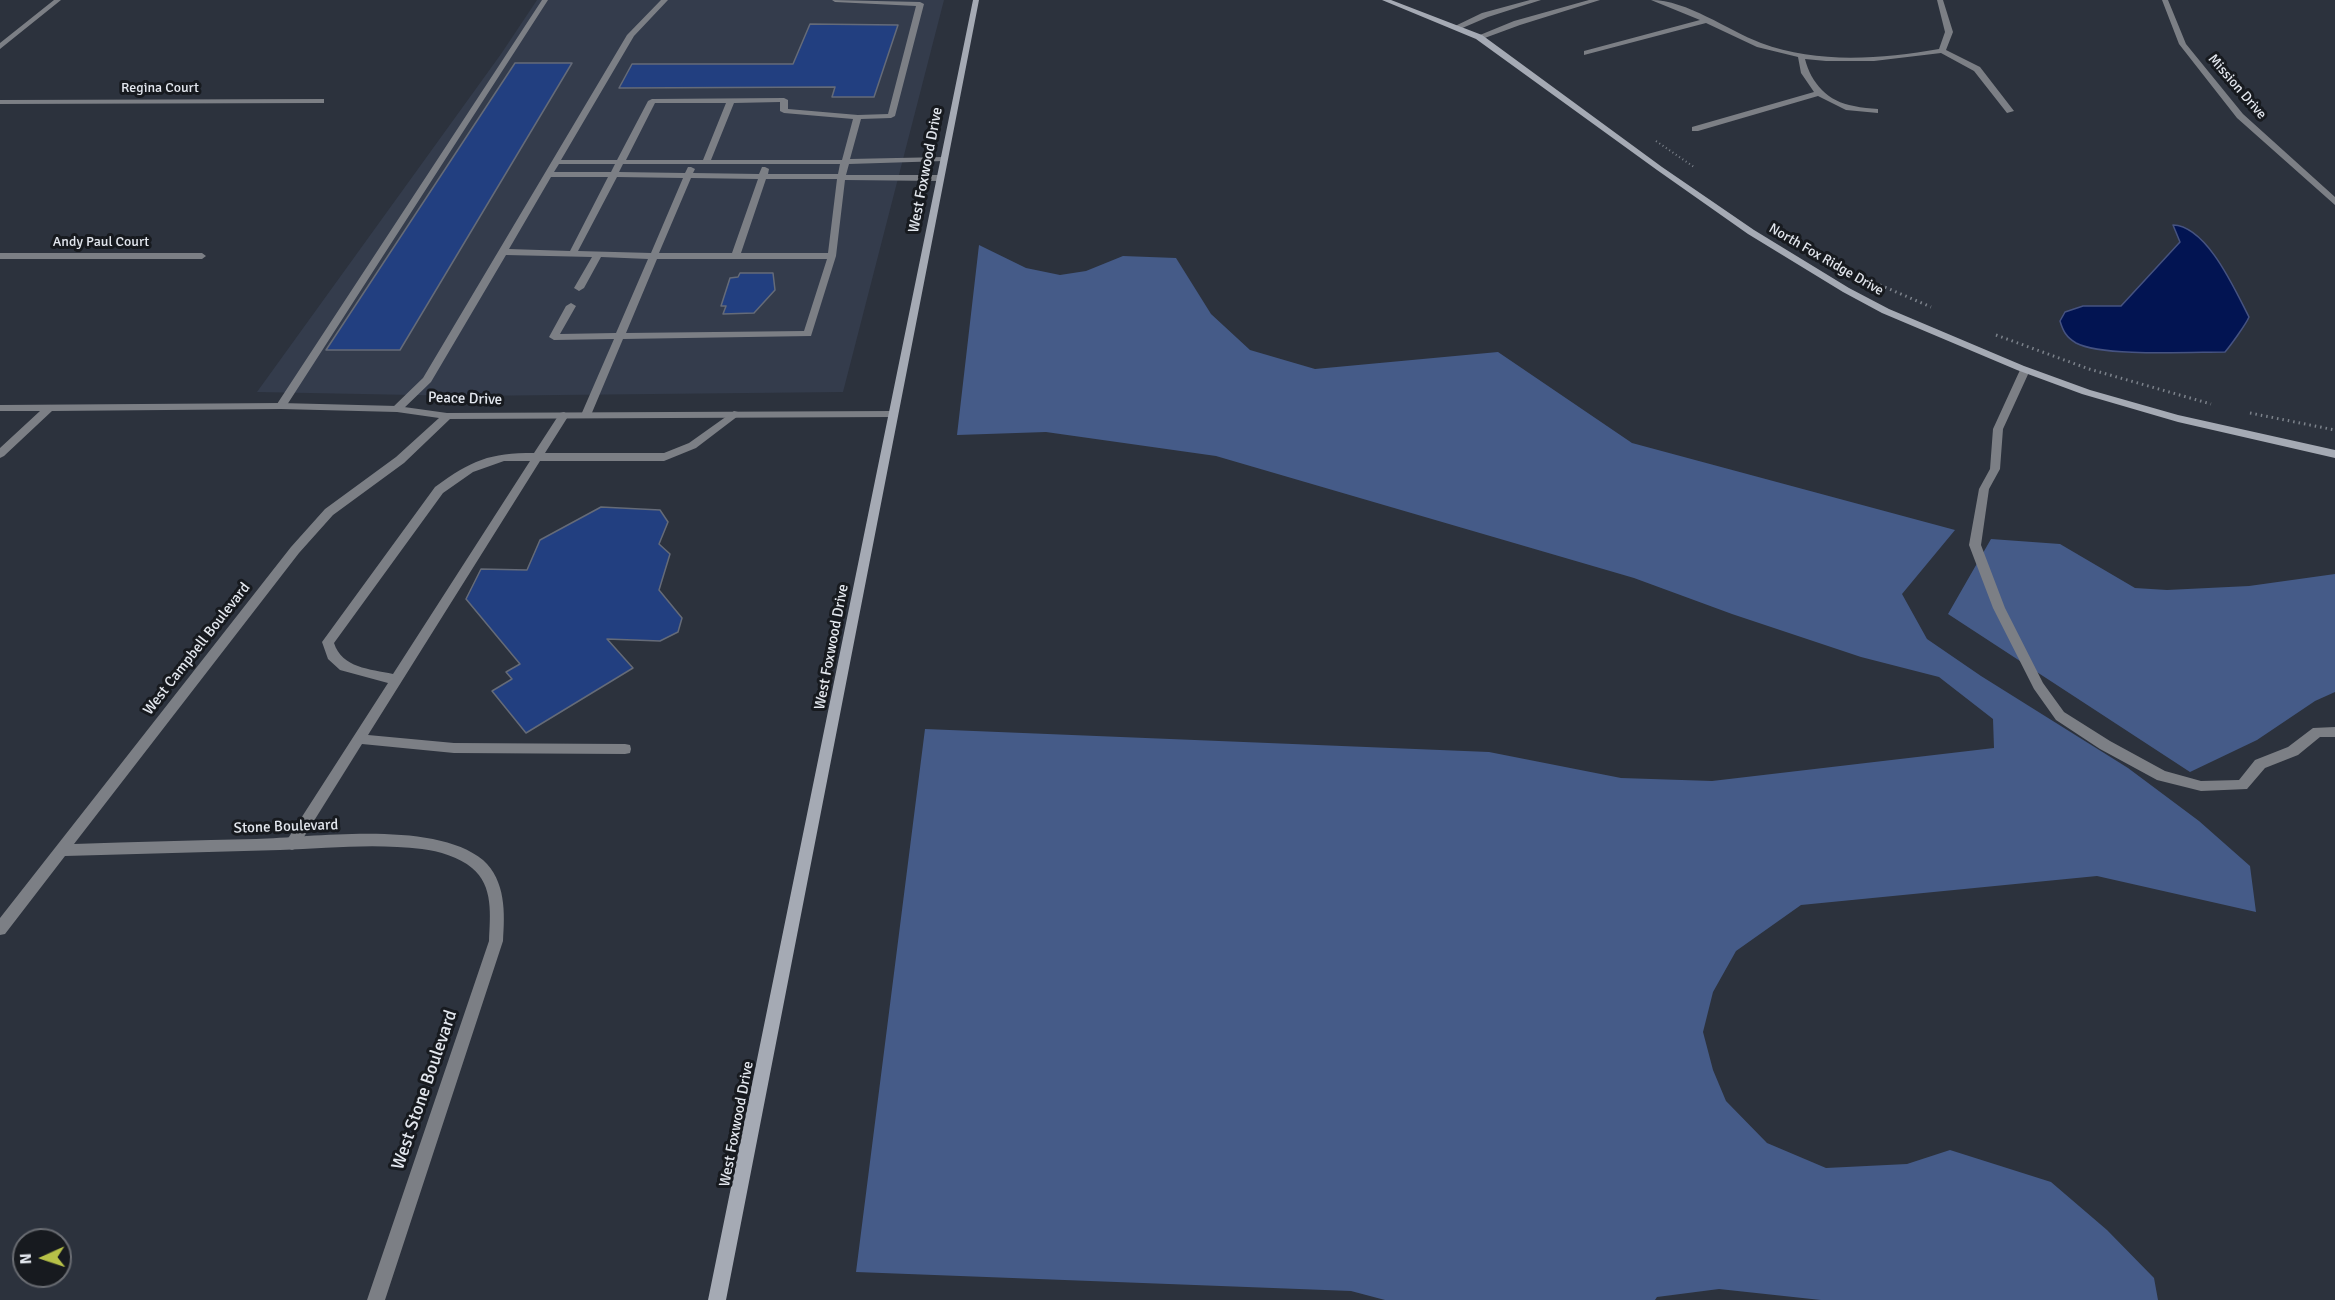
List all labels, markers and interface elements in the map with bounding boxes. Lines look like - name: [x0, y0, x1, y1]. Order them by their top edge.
- street label: Mission Drive: [2204, 51, 2270, 123]
- street label: Regina Court: [121, 80, 199, 96]
- street label: West Foxwood Drive: [905, 106, 947, 234]
- street label: North Fox Ridge Drive: [1766, 220, 1886, 300]
- street label: Andy Paul Court: [53, 234, 149, 250]
- street label: Peace Drive: [427, 389, 503, 409]
- street label: West Campbell Boulevard: [140, 579, 254, 719]
- street label: West Foxwood Drive: [811, 583, 853, 711]
- street label: Stone Boulevard: [233, 816, 339, 838]
- street label: West Stone Boulevard: [388, 1007, 462, 1173]
- street label: West Foxwood Drive: [716, 1060, 758, 1188]
- north arrow: [12, 1228, 72, 1288]
- text: N: [16, 1253, 36, 1265]

